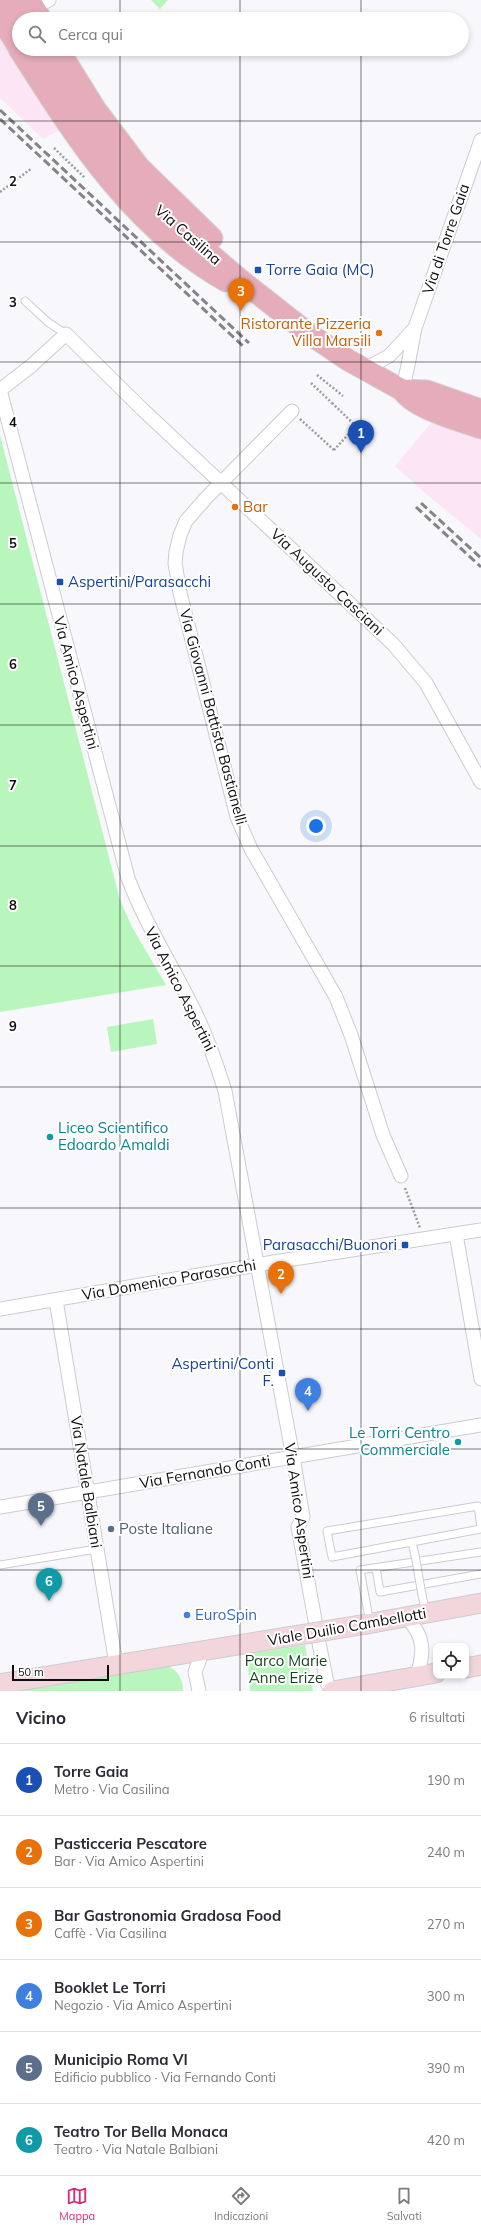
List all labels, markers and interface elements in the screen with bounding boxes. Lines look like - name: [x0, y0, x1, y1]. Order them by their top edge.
- search box: [12, 12, 469, 56]
- icon: search: [26, 23, 48, 45]
- text: Cerca qui: [58, 25, 123, 44]
- text: 2: [9, 173, 17, 189]
- street label: Via di Torre Gaia: [418, 181, 473, 296]
- street label: Via Casilina: [151, 201, 225, 269]
- place label: Torre Gaia (MC): [266, 260, 374, 279]
- marker: Torre Gaia (MC): [253, 265, 263, 275]
- pin: 3: [228, 278, 254, 311]
- text: 3: [9, 294, 17, 310]
- place label: Ristorante Pizzeria Villa Marsili: [241, 314, 371, 350]
- marker: Ristorante Pizzeria Villa Marsili: [374, 328, 384, 338]
- text: 4: [9, 414, 17, 430]
- pin: 1: [348, 420, 374, 453]
- place label: Bar: [243, 497, 268, 516]
- marker: Bar: [230, 502, 240, 512]
- street label: Via Augusto Casciani: [267, 524, 388, 639]
- text: 5: [9, 535, 17, 551]
- place label: Aspertini/Parasacchi: [68, 572, 211, 591]
- marker: Aspertini/Parasacchi: [55, 577, 65, 587]
- street label: Via Giovanni Battista Bastianelli: [176, 607, 251, 827]
- street label: Via Amico Aspertini: [50, 614, 103, 752]
- text: 6: [9, 656, 17, 672]
- text: 7: [9, 777, 17, 793]
- your location: [306, 816, 326, 836]
- text: 8: [9, 897, 17, 913]
- street label: Via Amico Aspertini: [141, 923, 220, 1054]
- text: 9: [9, 1018, 17, 1034]
- place label: Liceo Scientifico Edoardo Amaldi: [58, 1118, 170, 1154]
- marker: Liceo Scientifico Edoardo Amaldi: [45, 1132, 55, 1142]
- place label: Parasacchi/Buonori: [263, 1235, 397, 1254]
- marker: Parasacchi/Buonori: [400, 1240, 410, 1250]
- street label: Via Domenico Parasacchi: [80, 1255, 257, 1304]
- pin: 2: [268, 1261, 294, 1294]
- place label: Aspertini/Conti F.: [171, 1354, 274, 1390]
- marker: Aspertini/Conti F.: [277, 1368, 287, 1378]
- pin: 4: [295, 1378, 321, 1411]
- street label: Via Natale Balbiani: [67, 1414, 106, 1549]
- place label: Le Torri Centro Commerciale: [349, 1423, 450, 1459]
- marker: Le Torri Centro Commerciale: [453, 1437, 463, 1447]
- street label: Via Amico Aspertini: [281, 1442, 318, 1580]
- street label: Via Fernando Conti: [138, 1451, 272, 1492]
- pin: 5: [28, 1493, 54, 1526]
- place label: Poste Italiane: [119, 1519, 213, 1538]
- marker: Poste Italiane: [106, 1524, 116, 1534]
- pin: 6: [36, 1568, 62, 1601]
- street label: Viale Duilio Cambellotti: [266, 1603, 428, 1650]
- place label: EuroSpin: [195, 1605, 257, 1624]
- marker: EuroSpin: [182, 1610, 192, 1620]
- map controls: [433, 1643, 469, 1679]
- button: locate: [433, 1643, 469, 1679]
- park label: Parco Marie Anne Erize: [245, 1651, 327, 1687]
- scale bar: [12, 1663, 109, 1682]
- text: 50 m: [18, 1665, 44, 1679]
- text: Vicino: [16, 1707, 66, 1728]
- text: 6 risultati: [409, 1709, 465, 1725]
- text: Torre Gaia: [54, 1762, 129, 1781]
- text: 1: [25, 1772, 33, 1788]
- text: 190 m: [427, 1772, 465, 1788]
- text: Metro · Via Casilina: [54, 1781, 170, 1797]
- text: Pasticceria Pescatore: [54, 1834, 207, 1853]
- text: 2: [25, 1844, 33, 1860]
- text: 240 m: [427, 1844, 465, 1860]
- text: Bar · Via Amico Aspertini: [54, 1853, 204, 1869]
- text: Bar Gastronomia Gradosa Food: [54, 1906, 281, 1925]
- text: 3: [25, 1916, 33, 1932]
- text: 270 m: [427, 1916, 465, 1932]
- text: Caffè · Via Casilina: [54, 1925, 167, 1941]
- text: Booklet Le Torri: [54, 1978, 166, 1997]
- text: 4: [25, 1988, 33, 2004]
- text: 300 m: [427, 1988, 465, 2004]
- text: Negozio · Via Amico Aspertini: [54, 1997, 232, 2013]
- text: Municipio Roma VI: [54, 2050, 188, 2069]
- text: 5: [25, 2060, 33, 2076]
- text: 390 m: [427, 2060, 465, 2076]
- text: Edificio pubblico · Via Fernando Conti: [54, 2069, 276, 2085]
- text: Teatro Tor Bella Monaca: [54, 2122, 228, 2141]
- text: 6: [25, 2132, 33, 2148]
- text: 420 m: [427, 2132, 465, 2148]
- text: Teatro · Via Natale Balbiani: [54, 2141, 218, 2157]
- tab: Mappa: [59, 2185, 95, 2223]
- tab: Indicazioni: [214, 2185, 268, 2223]
- tab: Salvati: [387, 2185, 422, 2223]

